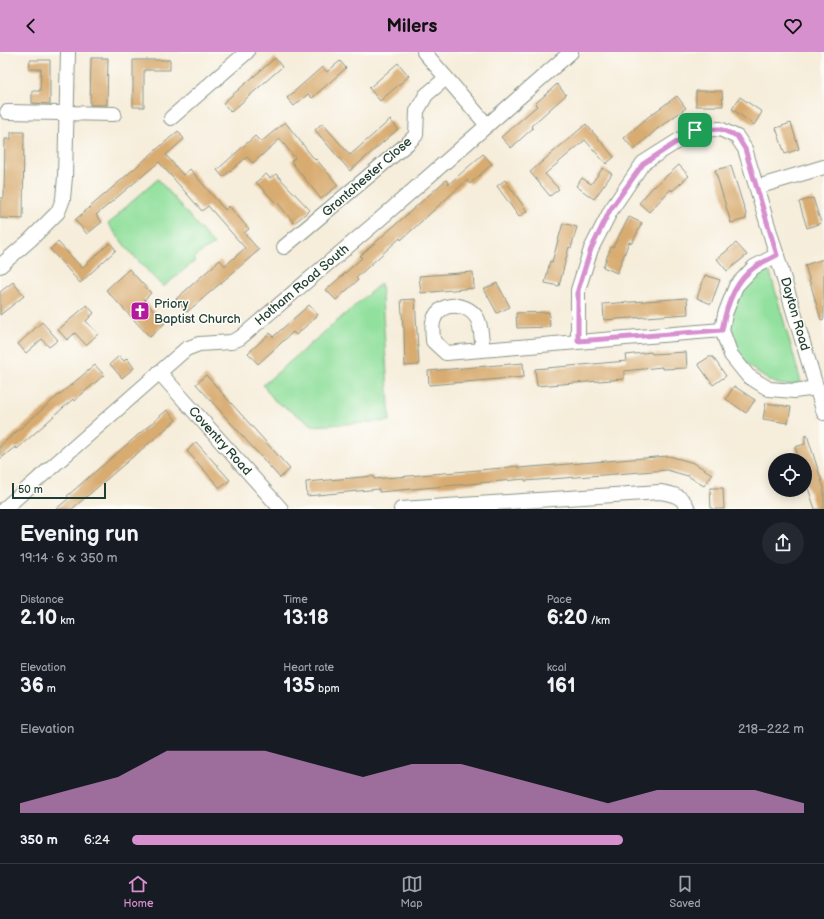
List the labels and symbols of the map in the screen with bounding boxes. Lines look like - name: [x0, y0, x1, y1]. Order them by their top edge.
- pin: [678, 113, 712, 147]
- street label: Grantchester Close: [319, 133, 415, 220]
- street label: Hotham Road South: [252, 241, 352, 329]
- street label: Dayton Road: [777, 275, 813, 353]
- place label: Priory Baptist Church: [154, 296, 241, 327]
- church icon: Priory Baptist Church: [129, 300, 151, 322]
- street label: Coventry Road: [185, 403, 255, 479]
- scale bar: [12, 481, 106, 500]

